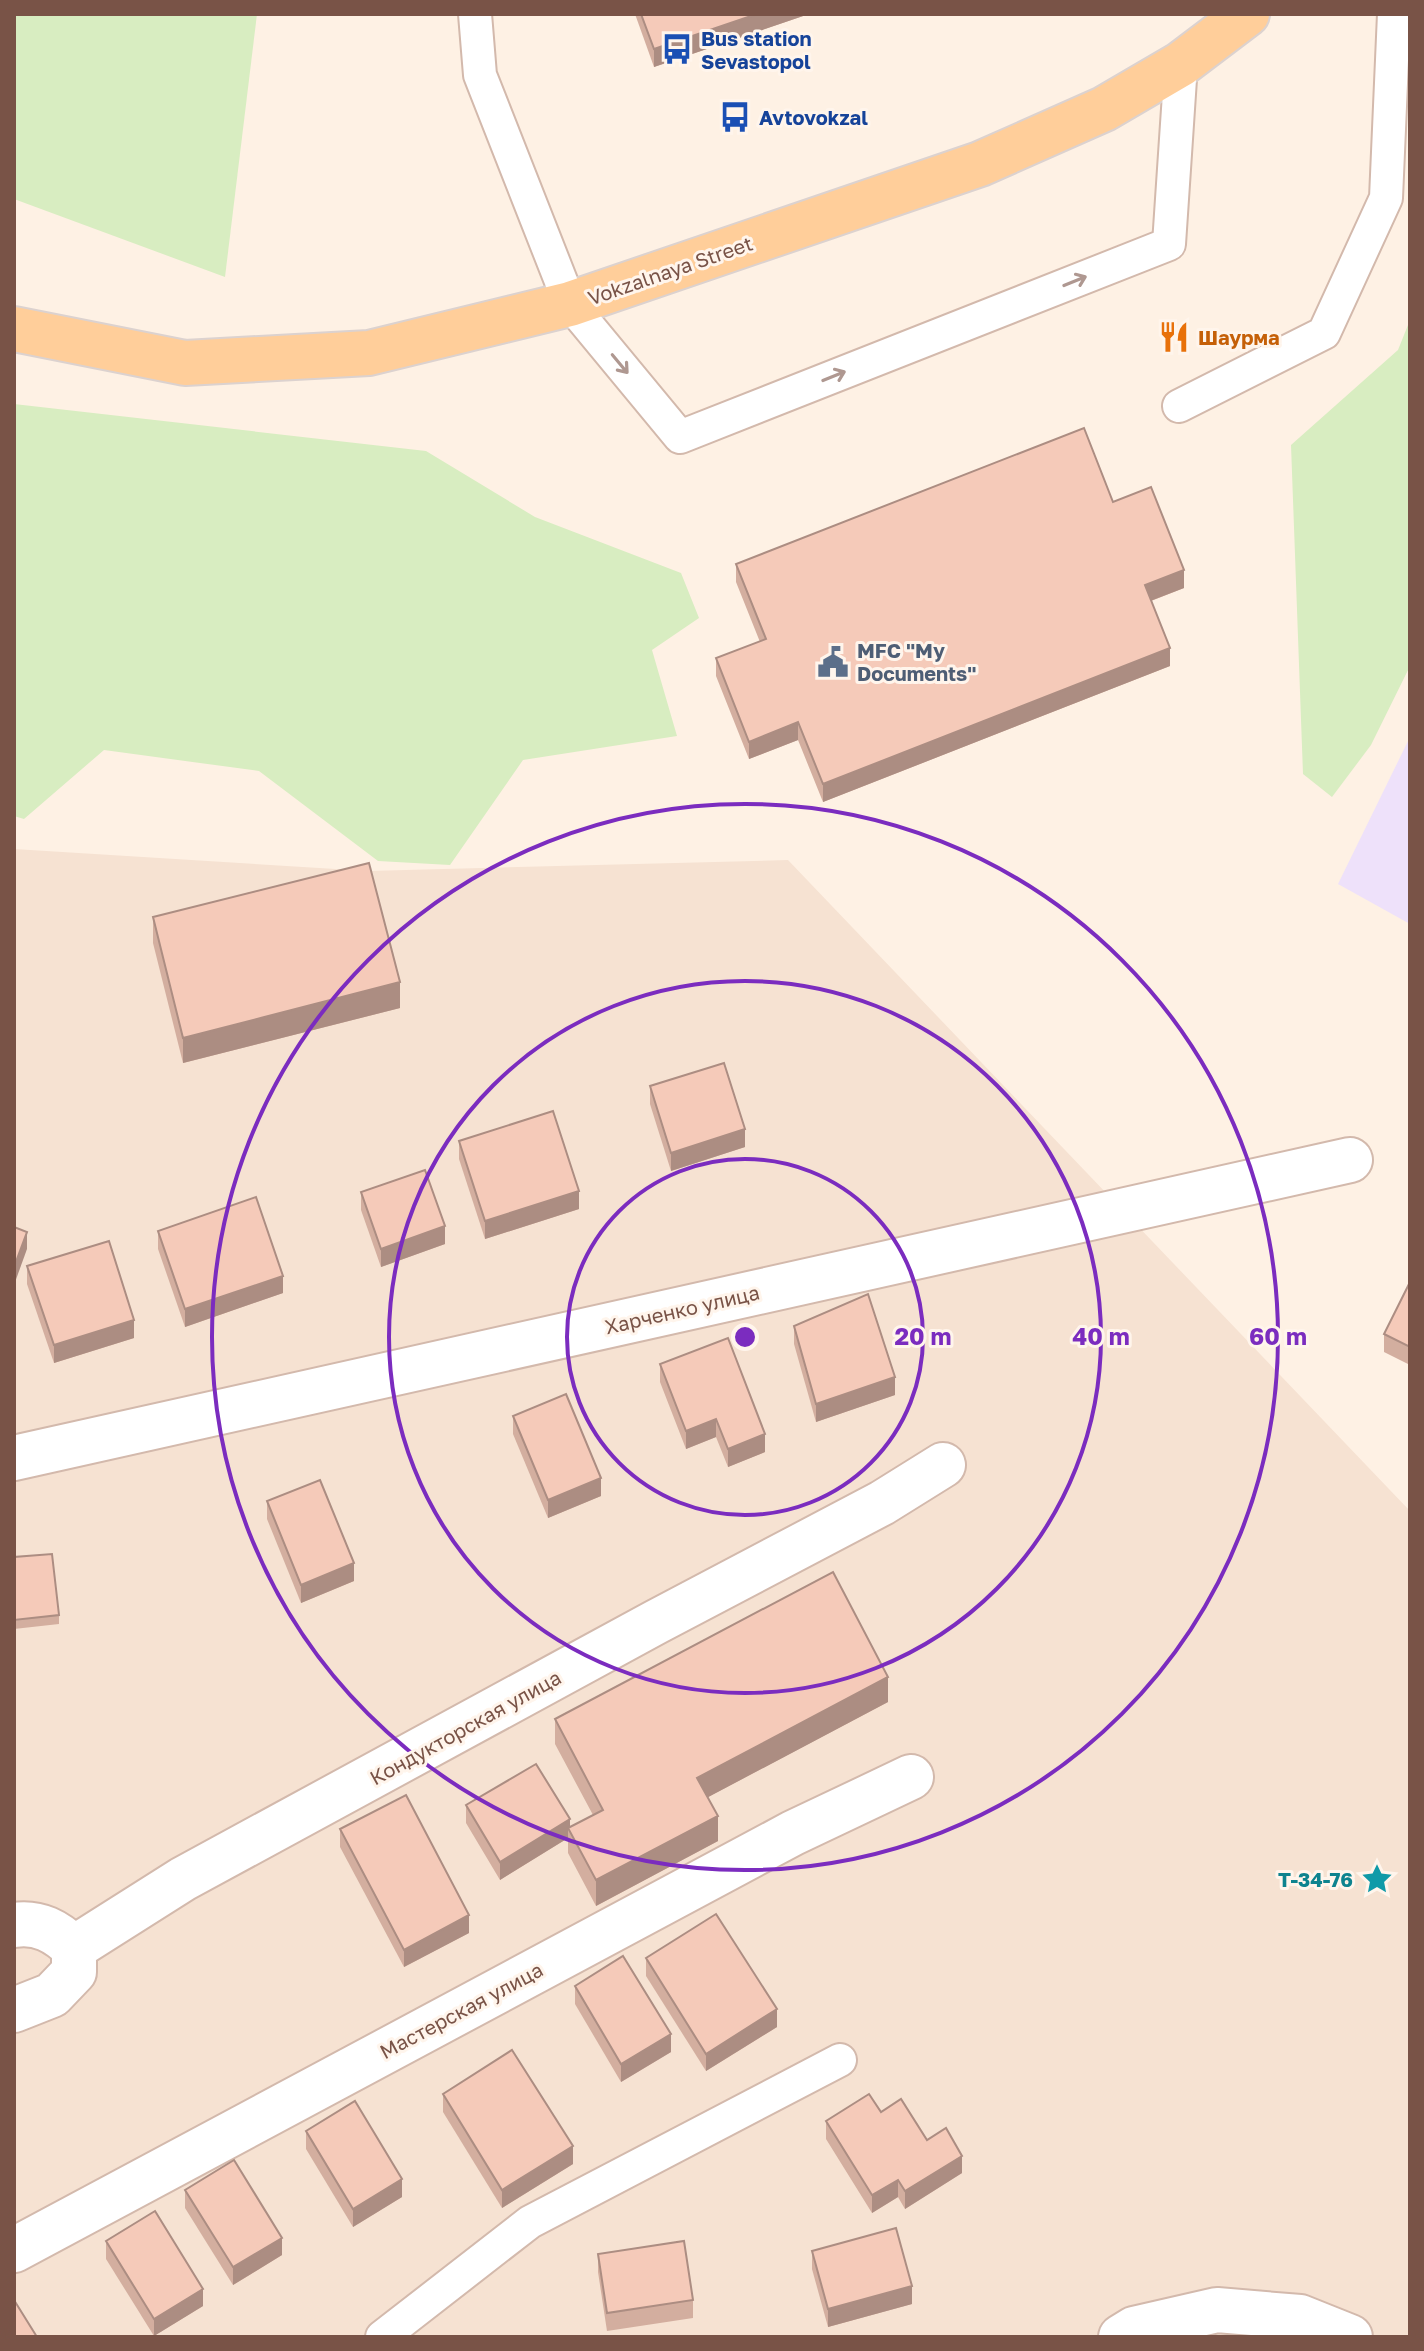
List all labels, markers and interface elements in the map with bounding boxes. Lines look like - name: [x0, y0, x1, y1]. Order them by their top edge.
- place label: Bus station Sevastopol: [701, 26, 811, 73]
- bus stop icon: Bus station Sevastopol: [660, 32, 694, 66]
- bus stop icon: Avtovokzal: [718, 100, 752, 134]
- place label: Avtovokzal: [759, 105, 868, 129]
- street label: Vokzalnaya Street: [584, 231, 756, 309]
- one-way arrow: [1062, 272, 1087, 287]
- restaurant icon: Шаурма: [1157, 320, 1191, 354]
- place label: Шаурма: [1198, 325, 1280, 349]
- one-way arrow: [611, 354, 629, 374]
- one-way arrow: [821, 368, 846, 382]
- place label: MFC "My Documents": [857, 638, 977, 685]
- public building icon: MFC "My Documents": [816, 645, 850, 679]
- street label: Харченко улица: [602, 1280, 762, 1338]
- text: 20 m: [894, 1321, 952, 1350]
- text: 40 m: [1072, 1321, 1130, 1350]
- text: 60 m: [1249, 1321, 1307, 1350]
- centre of rings: [731, 1323, 759, 1351]
- street label: Кондукторская улица: [365, 1664, 565, 1790]
- place icon: Т-34-76: [1360, 1862, 1394, 1896]
- place label: Т-34-76: [1278, 1867, 1353, 1891]
- street label: Мастерская улица: [375, 1957, 547, 2063]

